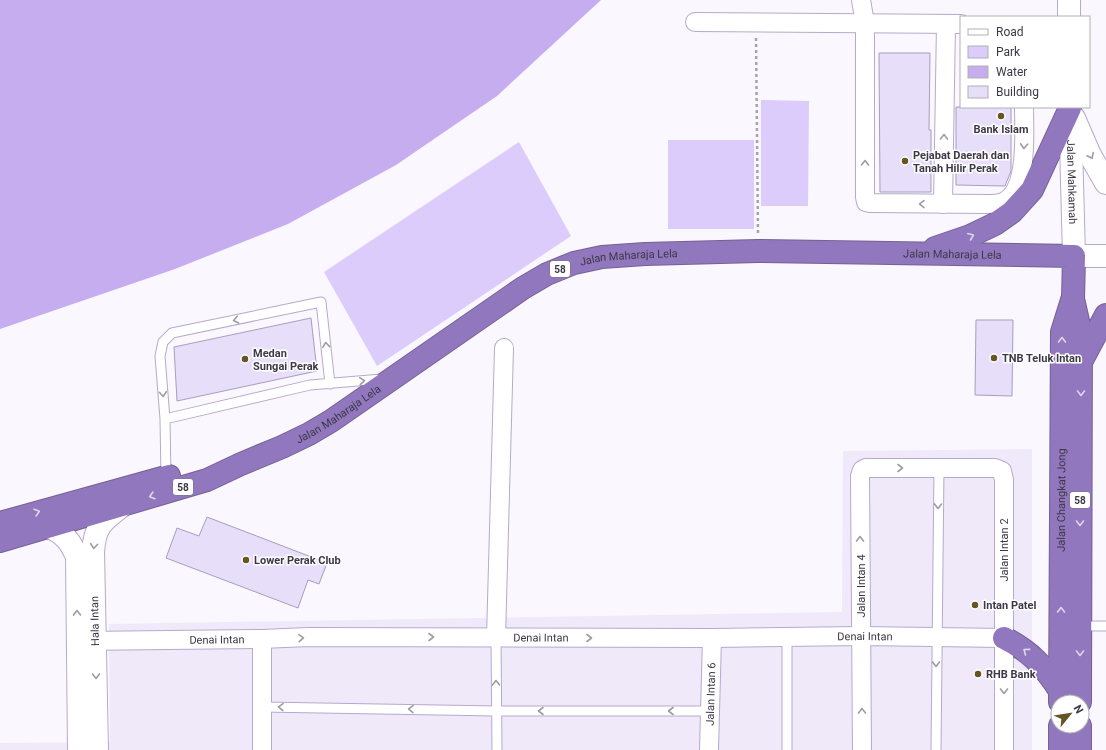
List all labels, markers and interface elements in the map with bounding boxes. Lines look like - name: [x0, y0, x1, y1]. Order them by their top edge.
- legend: [960, 16, 1090, 108]
- text: Road: [996, 25, 1024, 39]
- text: Park: [996, 45, 1021, 59]
- text: Water: [996, 65, 1027, 79]
- text: Building: [996, 85, 1039, 99]
- marker: Bank Islam: [996, 111, 1006, 121]
- place label: Bank Islam: [974, 123, 1028, 136]
- one-way arrow: [940, 134, 948, 140]
- street label: Jalan Mahkamah: [1064, 140, 1080, 224]
- one-way arrow: [1020, 143, 1028, 149]
- place label: Pejabat Daerah dan Tanah Hilir Perak: [913, 149, 1009, 175]
- one-way arrow: [1086, 152, 1094, 160]
- marker: Pejabat Daerah dan Tanah Hilir Perak: [900, 156, 910, 166]
- one-way arrow: [861, 160, 869, 166]
- one-way arrow: [919, 200, 925, 208]
- one-way arrow: [967, 232, 974, 240]
- street label: Jalan Maharaja Lela: [578, 247, 678, 268]
- street label: Jalan Maharaja Lela: [903, 247, 1002, 261]
- road number: 58: [550, 261, 570, 277]
- one-way arrow: [233, 315, 239, 323]
- one-way arrow: [1058, 337, 1066, 343]
- one-way arrow: [321, 342, 330, 348]
- place label: Medan Sungai Perak: [253, 347, 319, 373]
- place label: TNB Teluk Intan: [1002, 352, 1081, 365]
- marker: TNB Teluk Intan: [989, 353, 999, 363]
- marker: Medan Sungai Perak: [240, 354, 250, 364]
- one-way arrow: [359, 377, 365, 386]
- street label: Jalan Maharaja Lela: [294, 382, 383, 446]
- one-way arrow: [1077, 390, 1085, 396]
- one-way arrow: [159, 391, 168, 397]
- street label: Jalan Changkat Jong: [1054, 448, 1068, 552]
- one-way arrow: [897, 464, 903, 472]
- road number: 58: [173, 479, 193, 495]
- one-way arrow: [149, 491, 156, 500]
- road number: 58: [1070, 492, 1090, 508]
- one-way arrow: [934, 503, 942, 509]
- one-way arrow: [34, 508, 41, 517]
- street label: Jalan Intan 2: [998, 518, 1011, 582]
- one-way arrow: [1076, 520, 1084, 526]
- one-way arrow: [856, 536, 864, 542]
- one-way arrow: [89, 543, 98, 549]
- place label: Lower Perak Club: [254, 554, 341, 567]
- street label: Jalan Intan 4: [855, 554, 868, 618]
- marker: Lower Perak Club: [241, 555, 251, 565]
- street label: Hala Intan: [88, 596, 102, 646]
- place label: Intan Patel: [983, 599, 1036, 612]
- marker: Intan Patel: [970, 600, 980, 610]
- one-way arrow: [1056, 607, 1065, 613]
- one-way arrow: [73, 610, 82, 616]
- street label: Denai Intan: [837, 629, 893, 643]
- street label: Denai Intan: [513, 631, 569, 644]
- street label: Denai Intan: [189, 633, 245, 646]
- one-way arrow: [298, 633, 304, 642]
- one-way arrow: [428, 633, 434, 641]
- one-way arrow: [586, 634, 592, 642]
- one-way arrow: [1023, 649, 1030, 656]
- one-way arrow: [1076, 650, 1084, 656]
- one-way arrow: [932, 661, 940, 667]
- street label: Jalan Intan 6: [703, 662, 718, 726]
- place label: RHB Bank: [986, 668, 1036, 681]
- marker: RHB Bank: [973, 669, 983, 679]
- one-way arrow: [92, 673, 100, 679]
- one-way arrow: [492, 680, 500, 686]
- one-way arrow: [1000, 688, 1008, 694]
- north arrow: [1050, 694, 1090, 734]
- one-way arrow: [278, 703, 284, 711]
- text: N: [1071, 703, 1086, 716]
- one-way arrow: [408, 705, 414, 713]
- one-way arrow: [538, 707, 544, 715]
- one-way arrow: [668, 707, 674, 715]
- one-way arrow: [858, 708, 866, 714]

